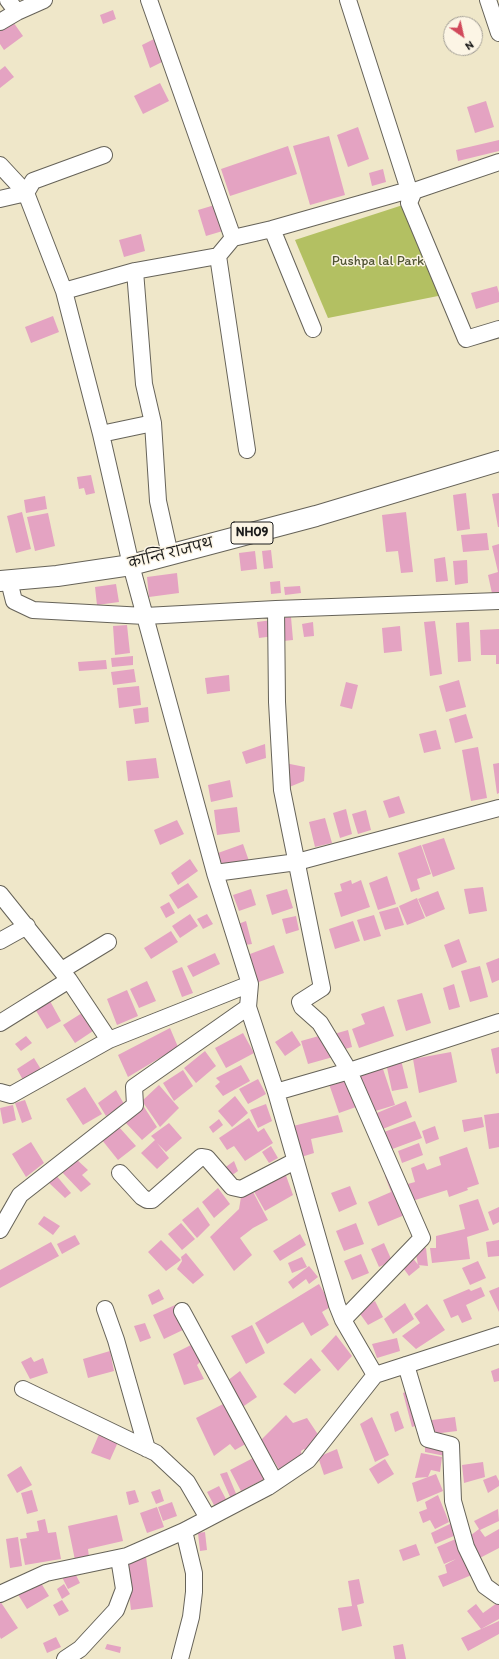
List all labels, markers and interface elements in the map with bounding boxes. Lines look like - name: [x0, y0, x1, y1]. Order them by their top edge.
- north arrow: [443, 16, 483, 56]
- text: N: [463, 38, 476, 53]
- park label: Pushpa lal Park: [332, 253, 424, 269]
- road number: NH09: [231, 522, 273, 544]
- street label: कान्ति राजपथ: [127, 535, 215, 573]

